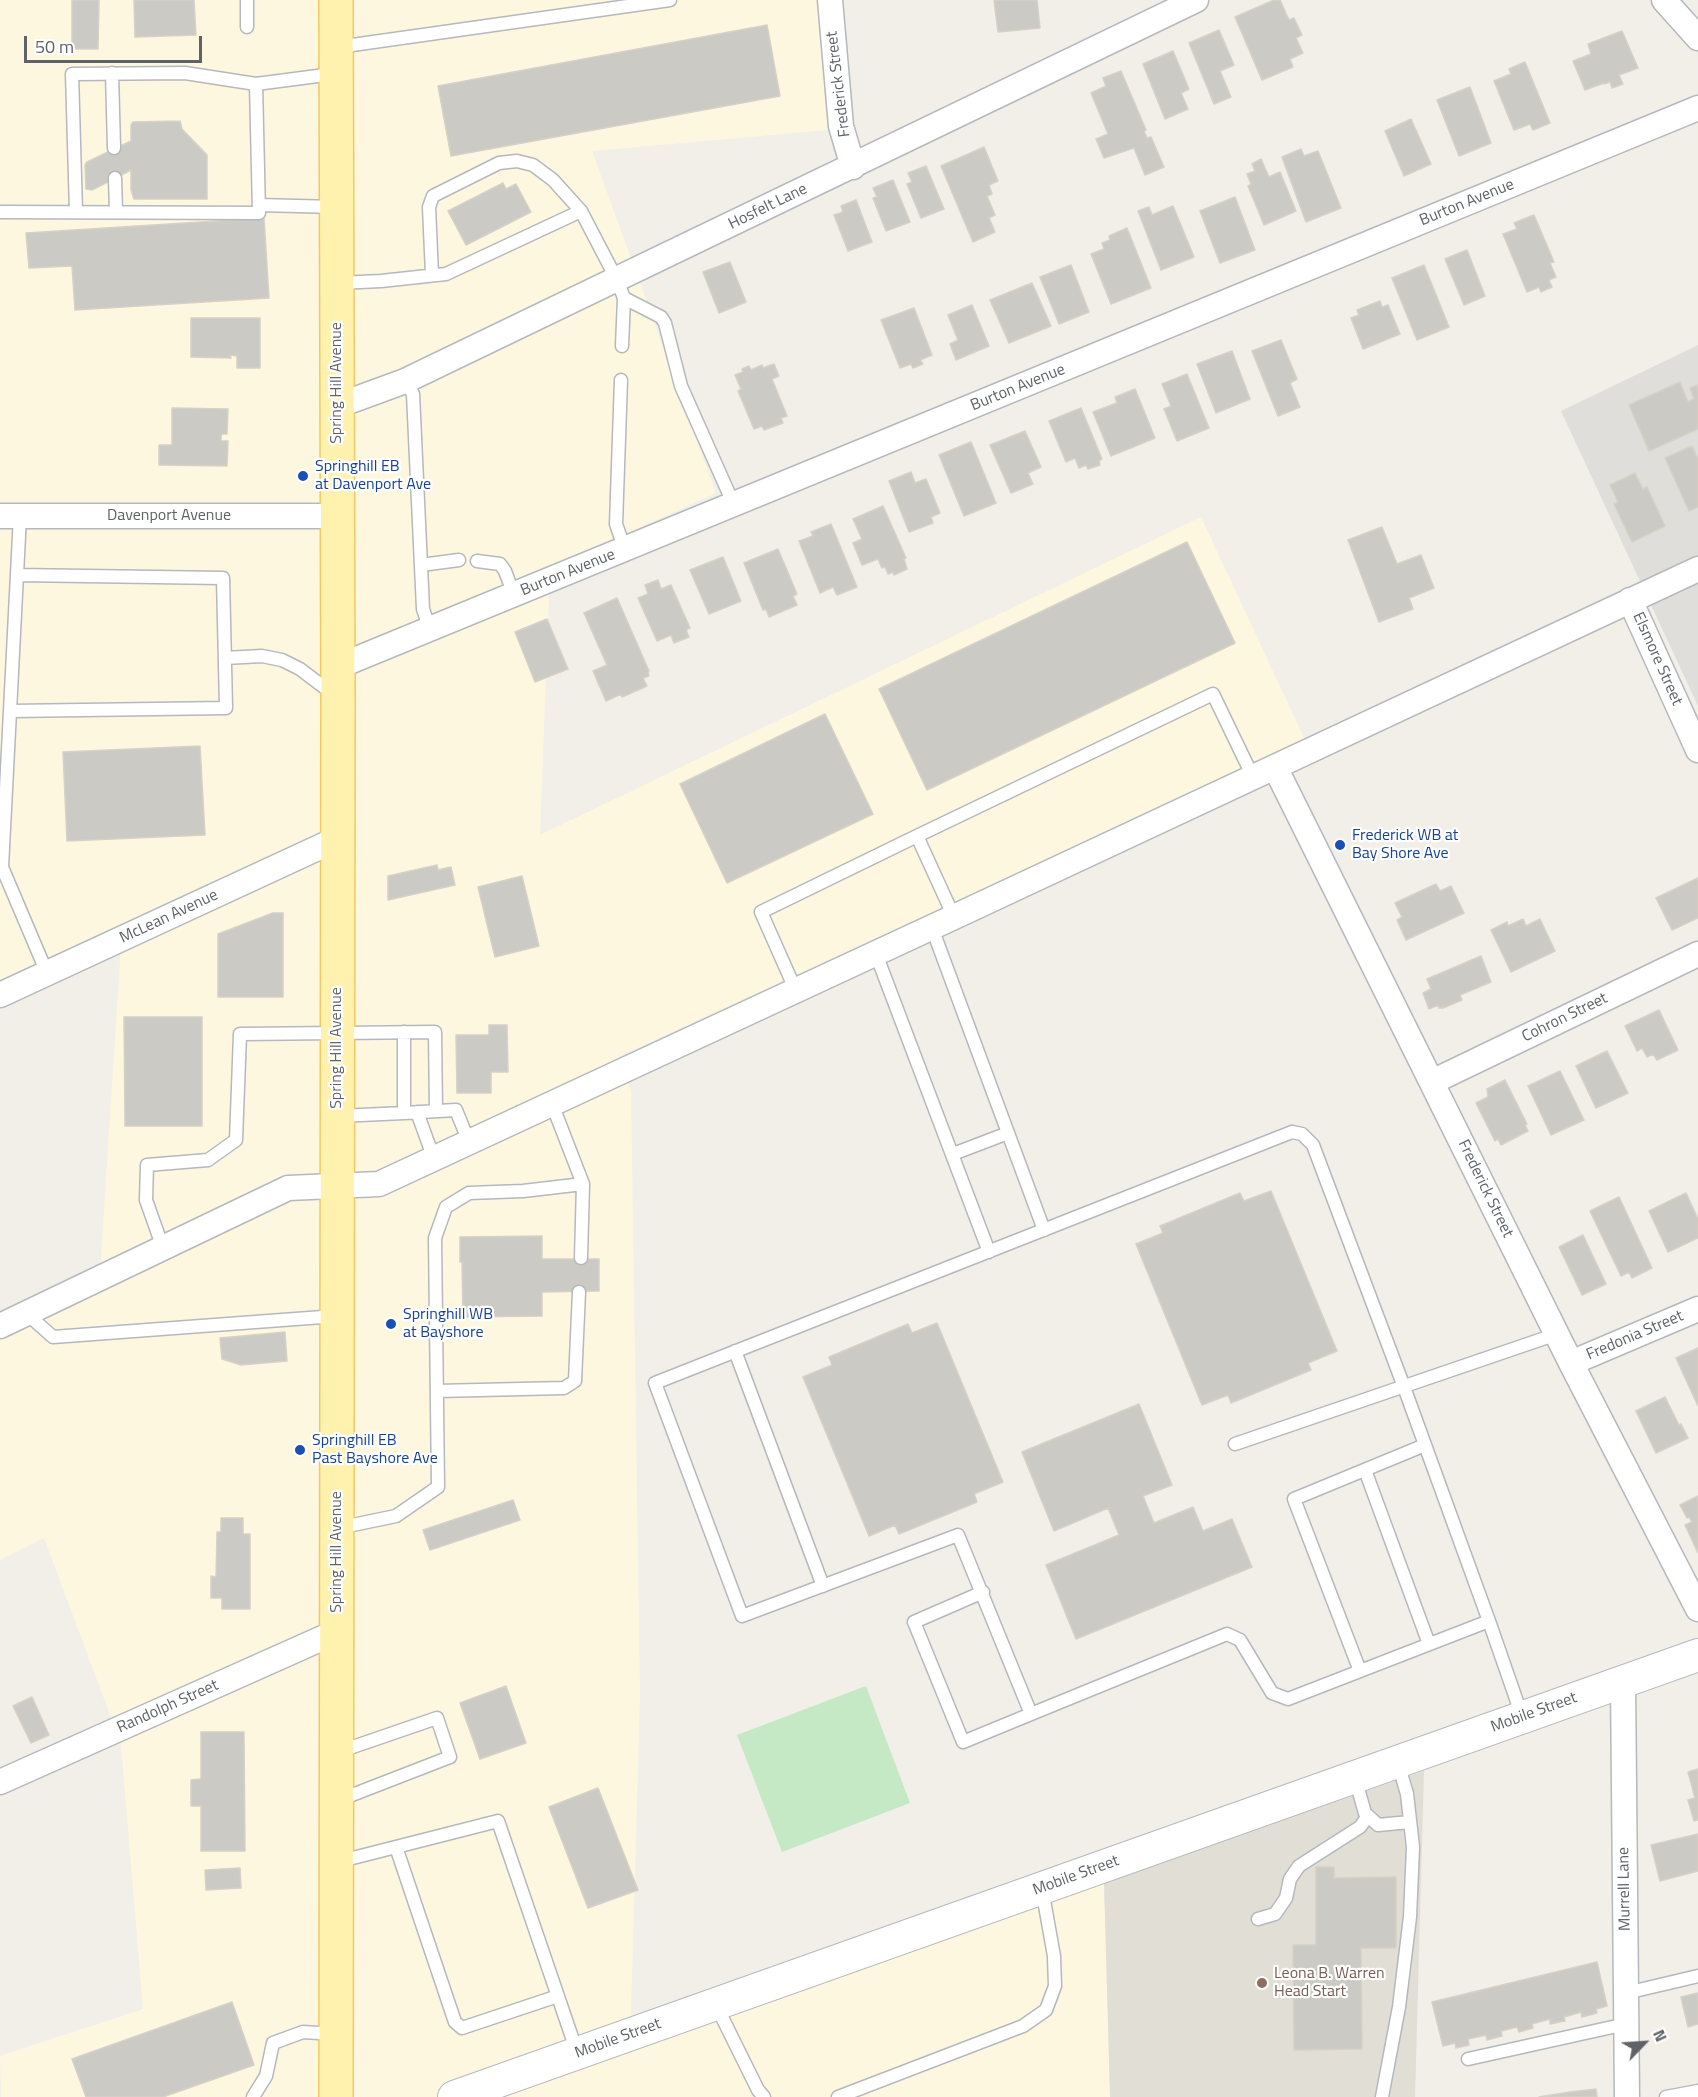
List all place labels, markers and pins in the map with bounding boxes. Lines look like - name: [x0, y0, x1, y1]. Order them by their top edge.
- place label: Springhill EB at Davenport Ave: [315, 457, 431, 495]
- marker: Springhill EB at Davenport Ave: [296, 469, 310, 483]
- place label: Frederick WB at Bay Shore Ave: [1352, 826, 1458, 864]
- marker: Frederick WB at Bay Shore Ave: [1333, 838, 1347, 852]
- place label: Springhill WB at Bayshore: [403, 1305, 493, 1343]
- marker: Springhill WB at Bayshore: [384, 1317, 398, 1331]
- place label: Springhill EB Past Bayshore Ave: [312, 1431, 438, 1469]
- marker: Springhill EB Past Bayshore Ave: [293, 1443, 307, 1457]
- place label: Leona B. Warren Head Start: [1274, 1964, 1385, 2002]
- marker: Leona B. Warren Head Start: [1255, 1976, 1269, 1990]

